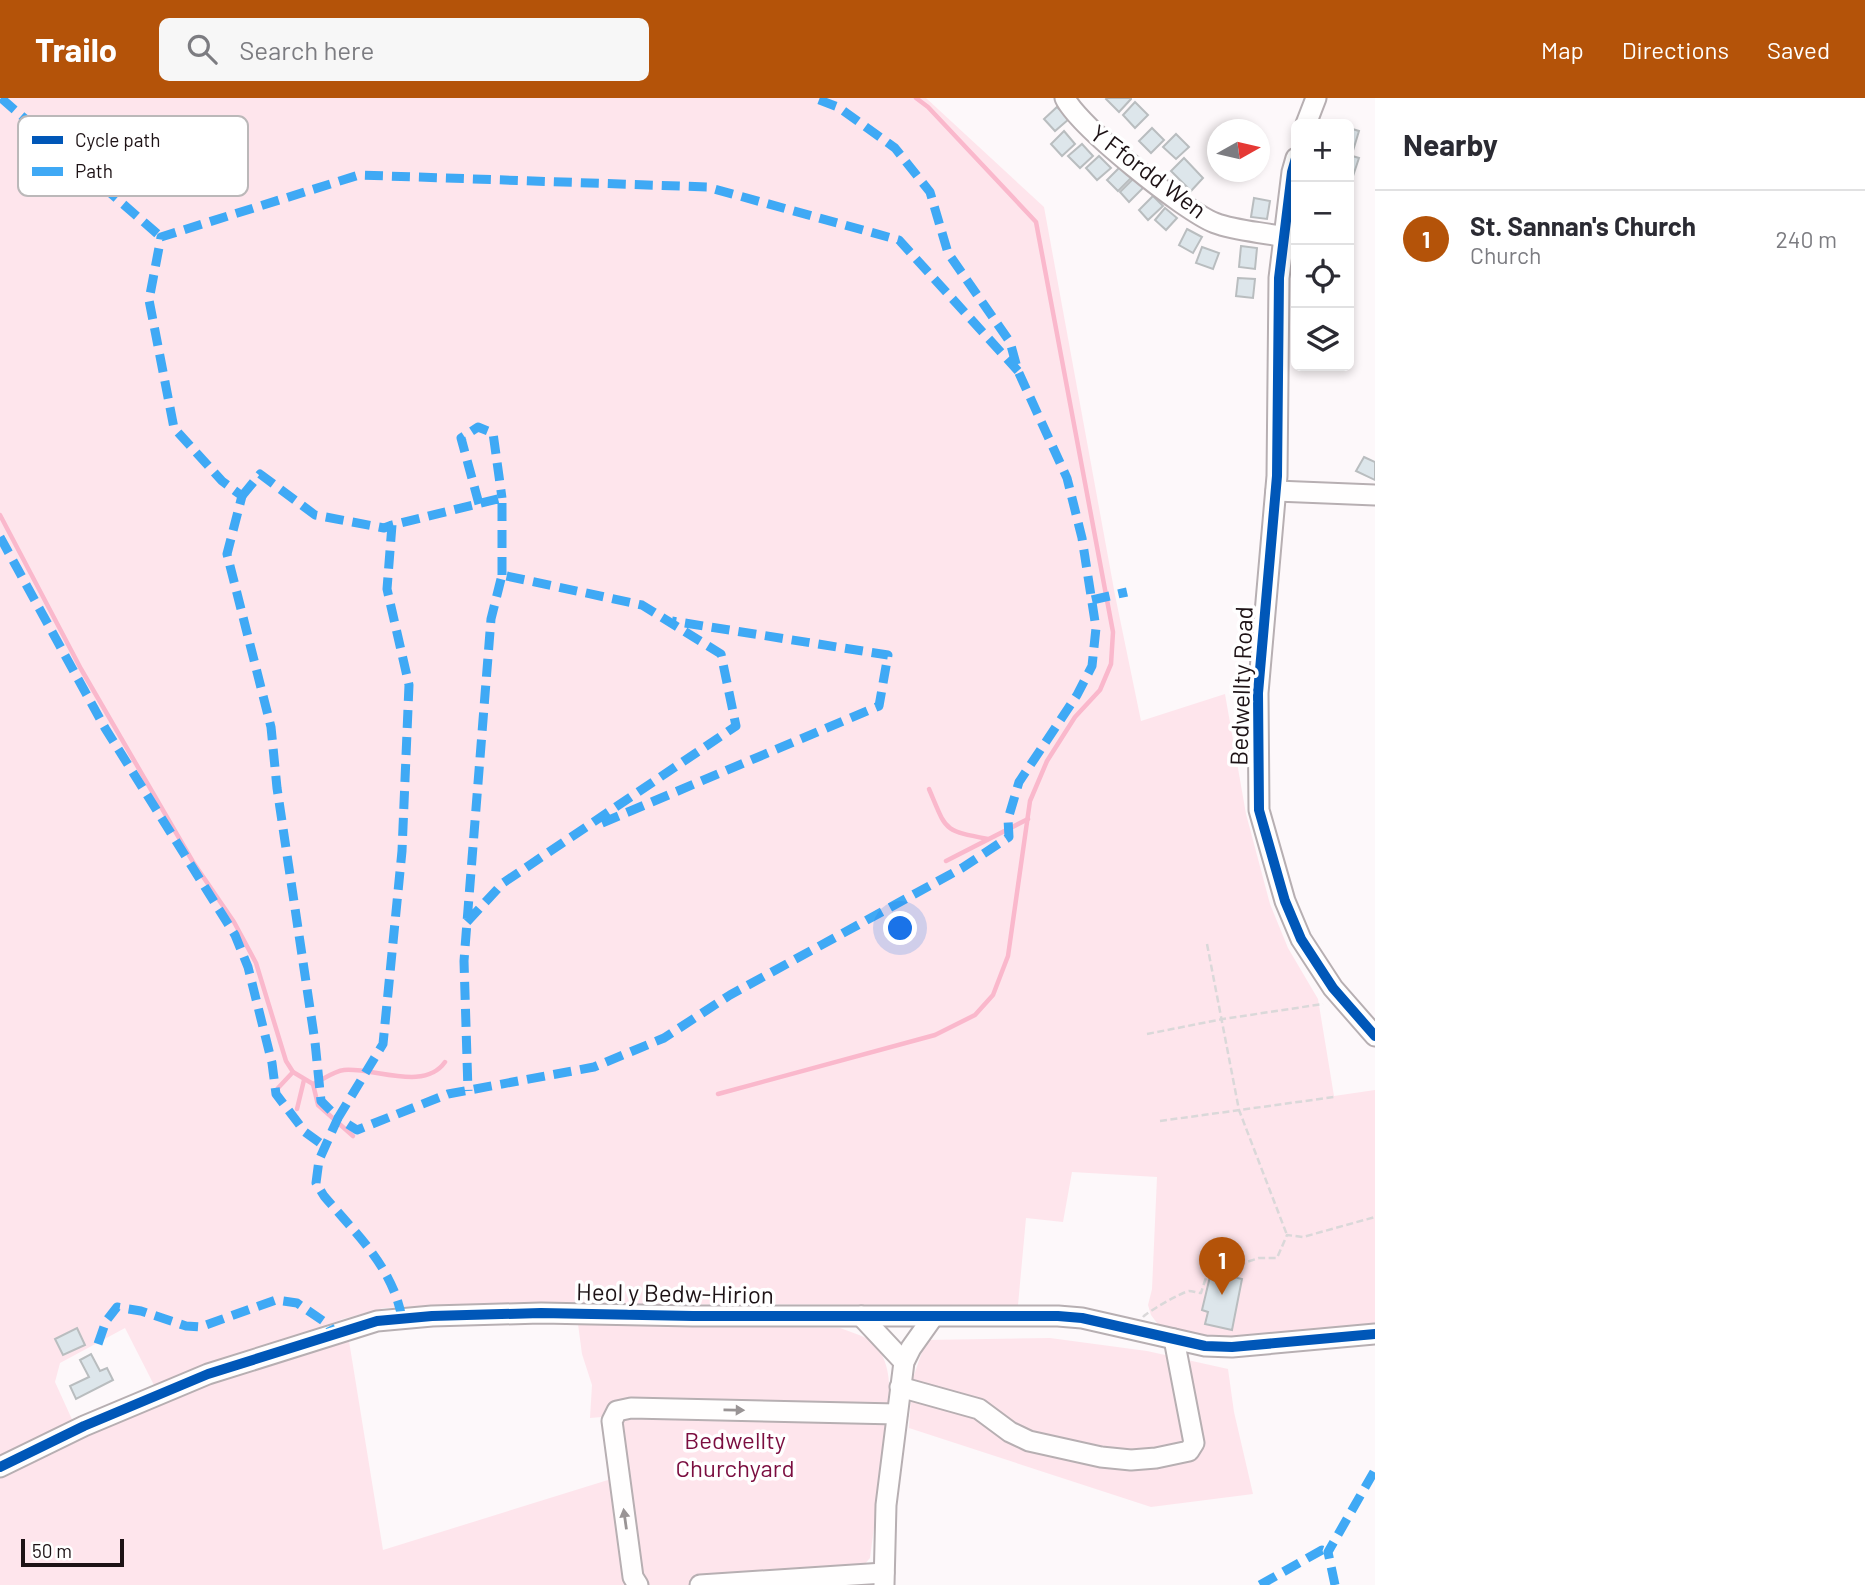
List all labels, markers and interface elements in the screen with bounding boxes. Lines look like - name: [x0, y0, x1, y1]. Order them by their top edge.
- search box: [159, 18, 649, 81]
- text: Trailo: [35, 29, 117, 69]
- icon: search: [183, 30, 221, 68]
- text: Search here: [239, 34, 374, 65]
- text: Map: [1541, 35, 1584, 64]
- text: Directions: [1622, 35, 1729, 64]
- text: Saved: [1767, 35, 1830, 64]
- legend: [18, 116, 248, 196]
- street label: Y Ffordd Wen: [1085, 118, 1213, 224]
- north arrow: [1207, 119, 1270, 182]
- map controls: [1291, 119, 1354, 371]
- button: +: [1291, 119, 1354, 182]
- text: Nearby: [1403, 126, 1498, 162]
- text: Cycle path: [75, 128, 160, 151]
- text: Path: [75, 159, 113, 182]
- button: −: [1291, 182, 1354, 245]
- text: St. Sannan's Church: [1470, 210, 1696, 241]
- text: 1: [1422, 225, 1430, 253]
- text: 240 m: [1775, 225, 1837, 253]
- text: Church: [1470, 241, 1541, 269]
- button: locate: [1291, 245, 1354, 308]
- button: layers: [1291, 308, 1354, 371]
- street label: Bedwellty Road: [1223, 606, 1258, 766]
- your location: [883, 911, 917, 945]
- pin: 1: [1199, 1237, 1245, 1295]
- street label: Heol y Bedw-Hirion: [576, 1276, 774, 1309]
- one-way arrow: [724, 1405, 746, 1416]
- park label: Bedwellty Churchyard: [676, 1425, 794, 1482]
- one-way arrow: [620, 1508, 631, 1530]
- scale bar: [21, 1536, 124, 1568]
- text: 50 m: [32, 1539, 72, 1562]

